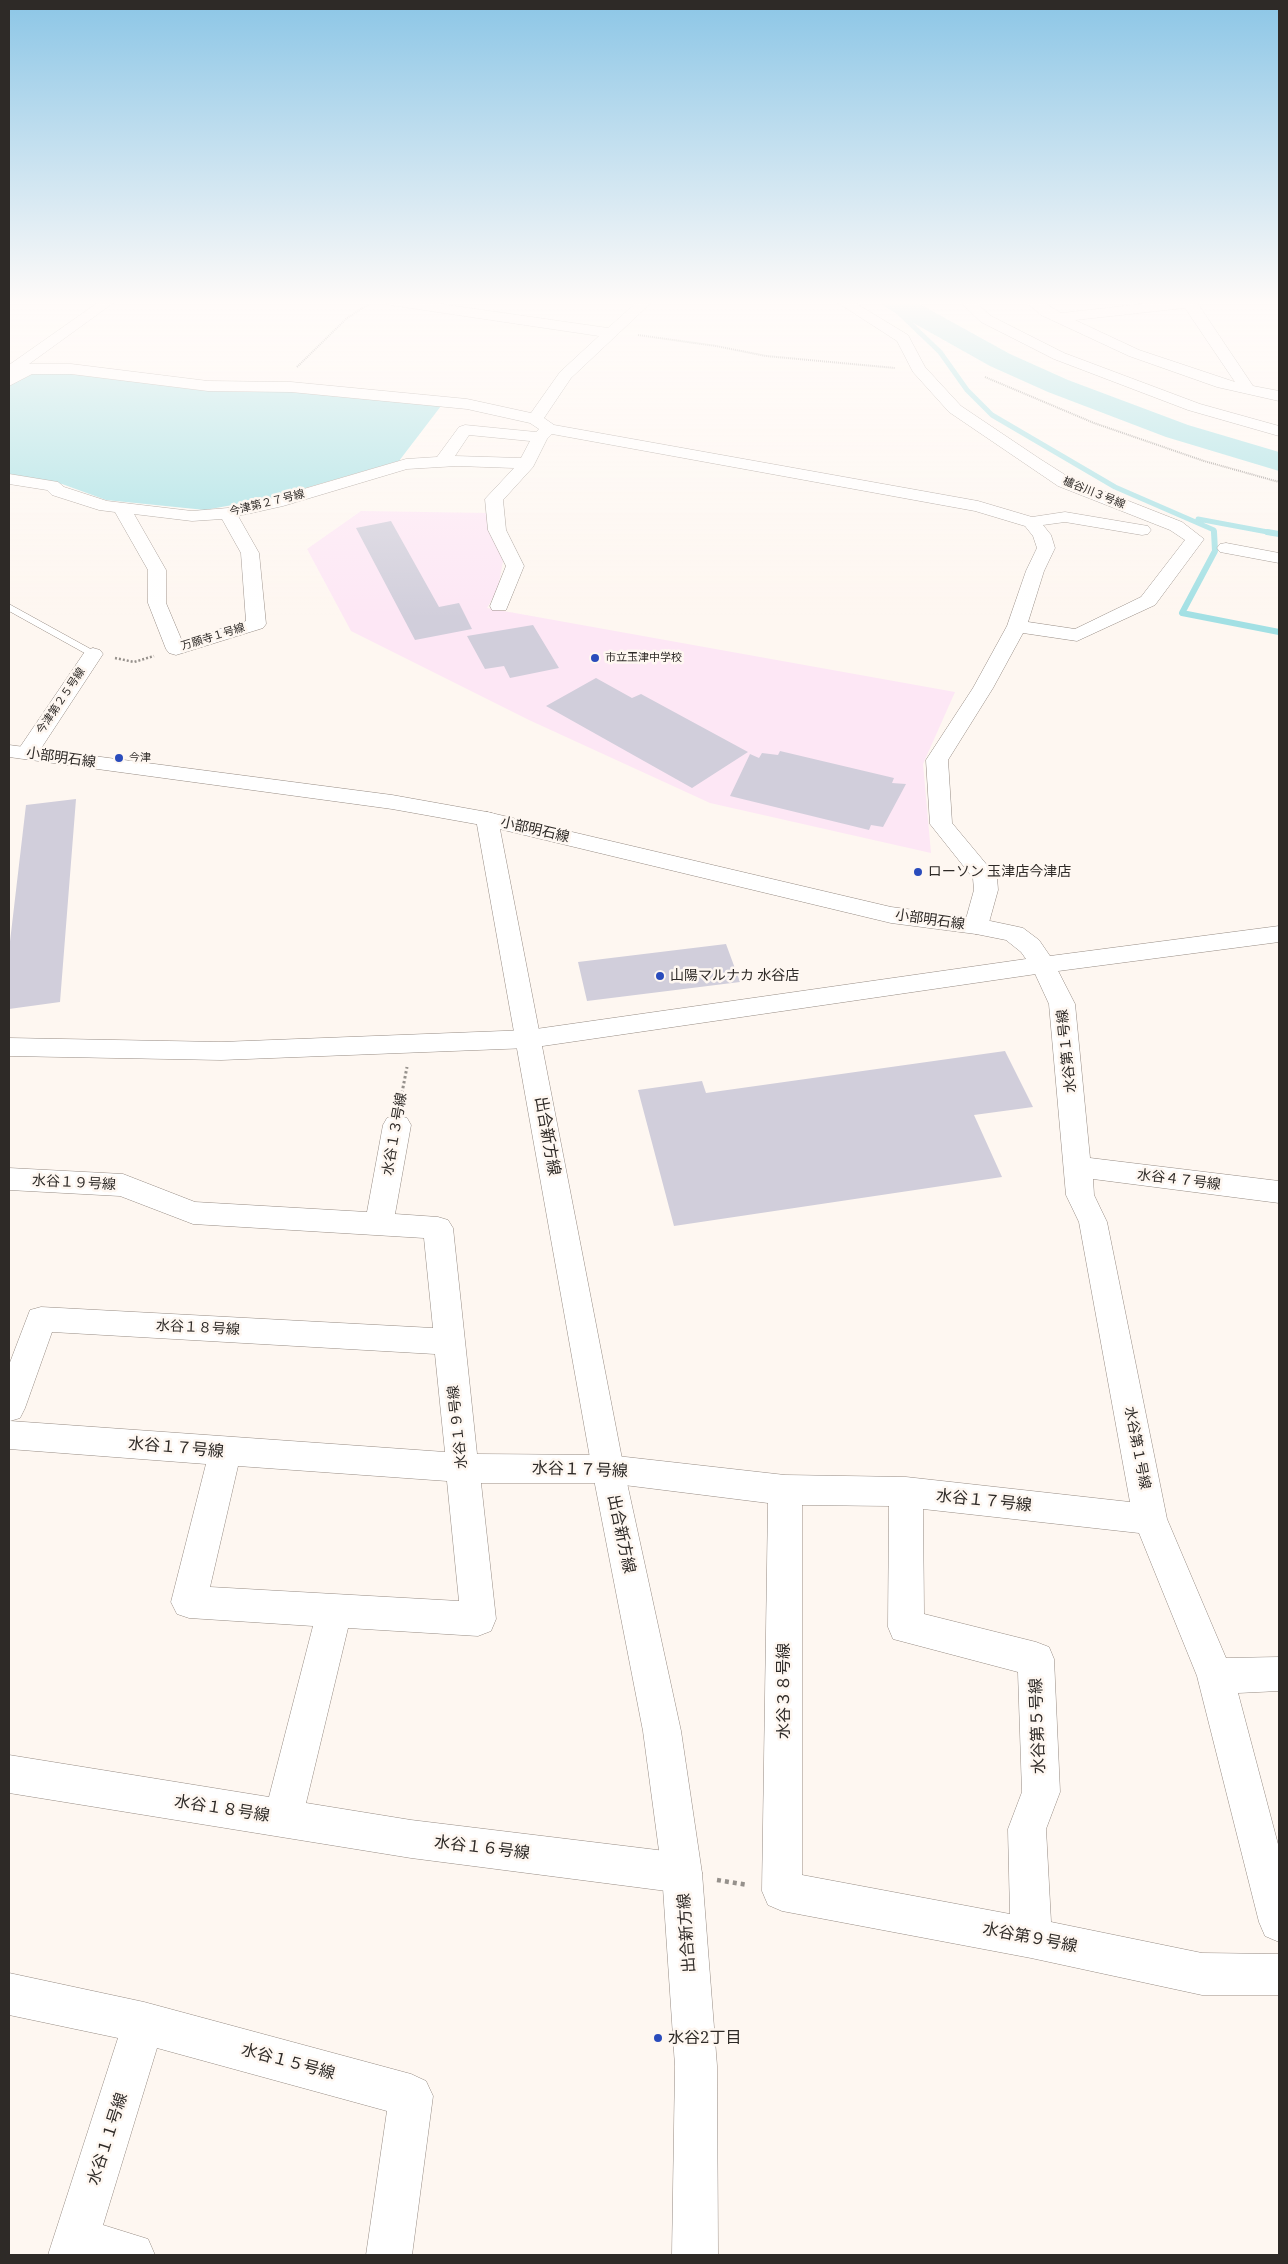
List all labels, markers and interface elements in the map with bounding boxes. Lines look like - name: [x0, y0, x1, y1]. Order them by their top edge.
- street label: 櫨谷川３号線: [1061, 475, 1127, 511]
- street label: 今津第２７号線: [228, 487, 306, 519]
- street label: 万願寺１号線: [180, 621, 246, 653]
- place label: 市立玉津中学校: [605, 651, 682, 665]
- marker: 市立玉津中学校: [589, 652, 601, 664]
- street label: 今津第２５号線: [34, 665, 88, 737]
- street label: 小部明石線: [25, 745, 97, 771]
- place label: 今津: [129, 751, 151, 765]
- marker: 今津: [113, 752, 125, 764]
- street label: 小部明石線: [499, 814, 571, 846]
- place label: ローソン 玉津店今津店: [928, 864, 1071, 880]
- marker: ローソン 玉津店今津店: [912, 866, 924, 878]
- street label: 小部明石線: [894, 907, 966, 933]
- place label: 山陽マルナカ 水谷店: [670, 968, 799, 984]
- marker: 山陽マルナカ 水谷店: [654, 970, 666, 982]
- street label: 水谷第１号線: [1054, 1008, 1080, 1094]
- street label: 水谷１３号線: [379, 1091, 411, 1177]
- street label: 出合新方線: [531, 1095, 563, 1177]
- street label: 水谷４７号線: [1136, 1167, 1222, 1193]
- street label: 水谷１９号線: [32, 1172, 116, 1194]
- street label: 水谷１８号線: [156, 1317, 240, 1339]
- street label: 水谷１９号線: [445, 1384, 471, 1470]
- street label: 水谷第１号線: [1121, 1405, 1153, 1491]
- street label: 水谷１７号線: [127, 1434, 225, 1462]
- street label: 水谷１７号線: [532, 1459, 628, 1481]
- street label: 水谷１７号線: [935, 1486, 1033, 1516]
- street label: 出合新方線: [603, 1493, 639, 1575]
- street label: 水谷３８号線: [774, 1643, 794, 1739]
- street label: 水谷第５号線: [1027, 1678, 1049, 1774]
- street label: 水谷１８号線: [173, 1792, 271, 1826]
- street label: 水谷１６号線: [433, 1833, 531, 1863]
- street label: 出合新方線: [675, 1892, 699, 1974]
- street label: 水谷第９号線: [981, 1919, 1079, 1957]
- place label: 水谷2丁目: [668, 2028, 742, 2048]
- marker: 水谷2丁目: [652, 2032, 664, 2044]
- street label: 水谷１５号線: [239, 2040, 337, 2084]
- street label: 水谷１１号線: [84, 2090, 132, 2188]

